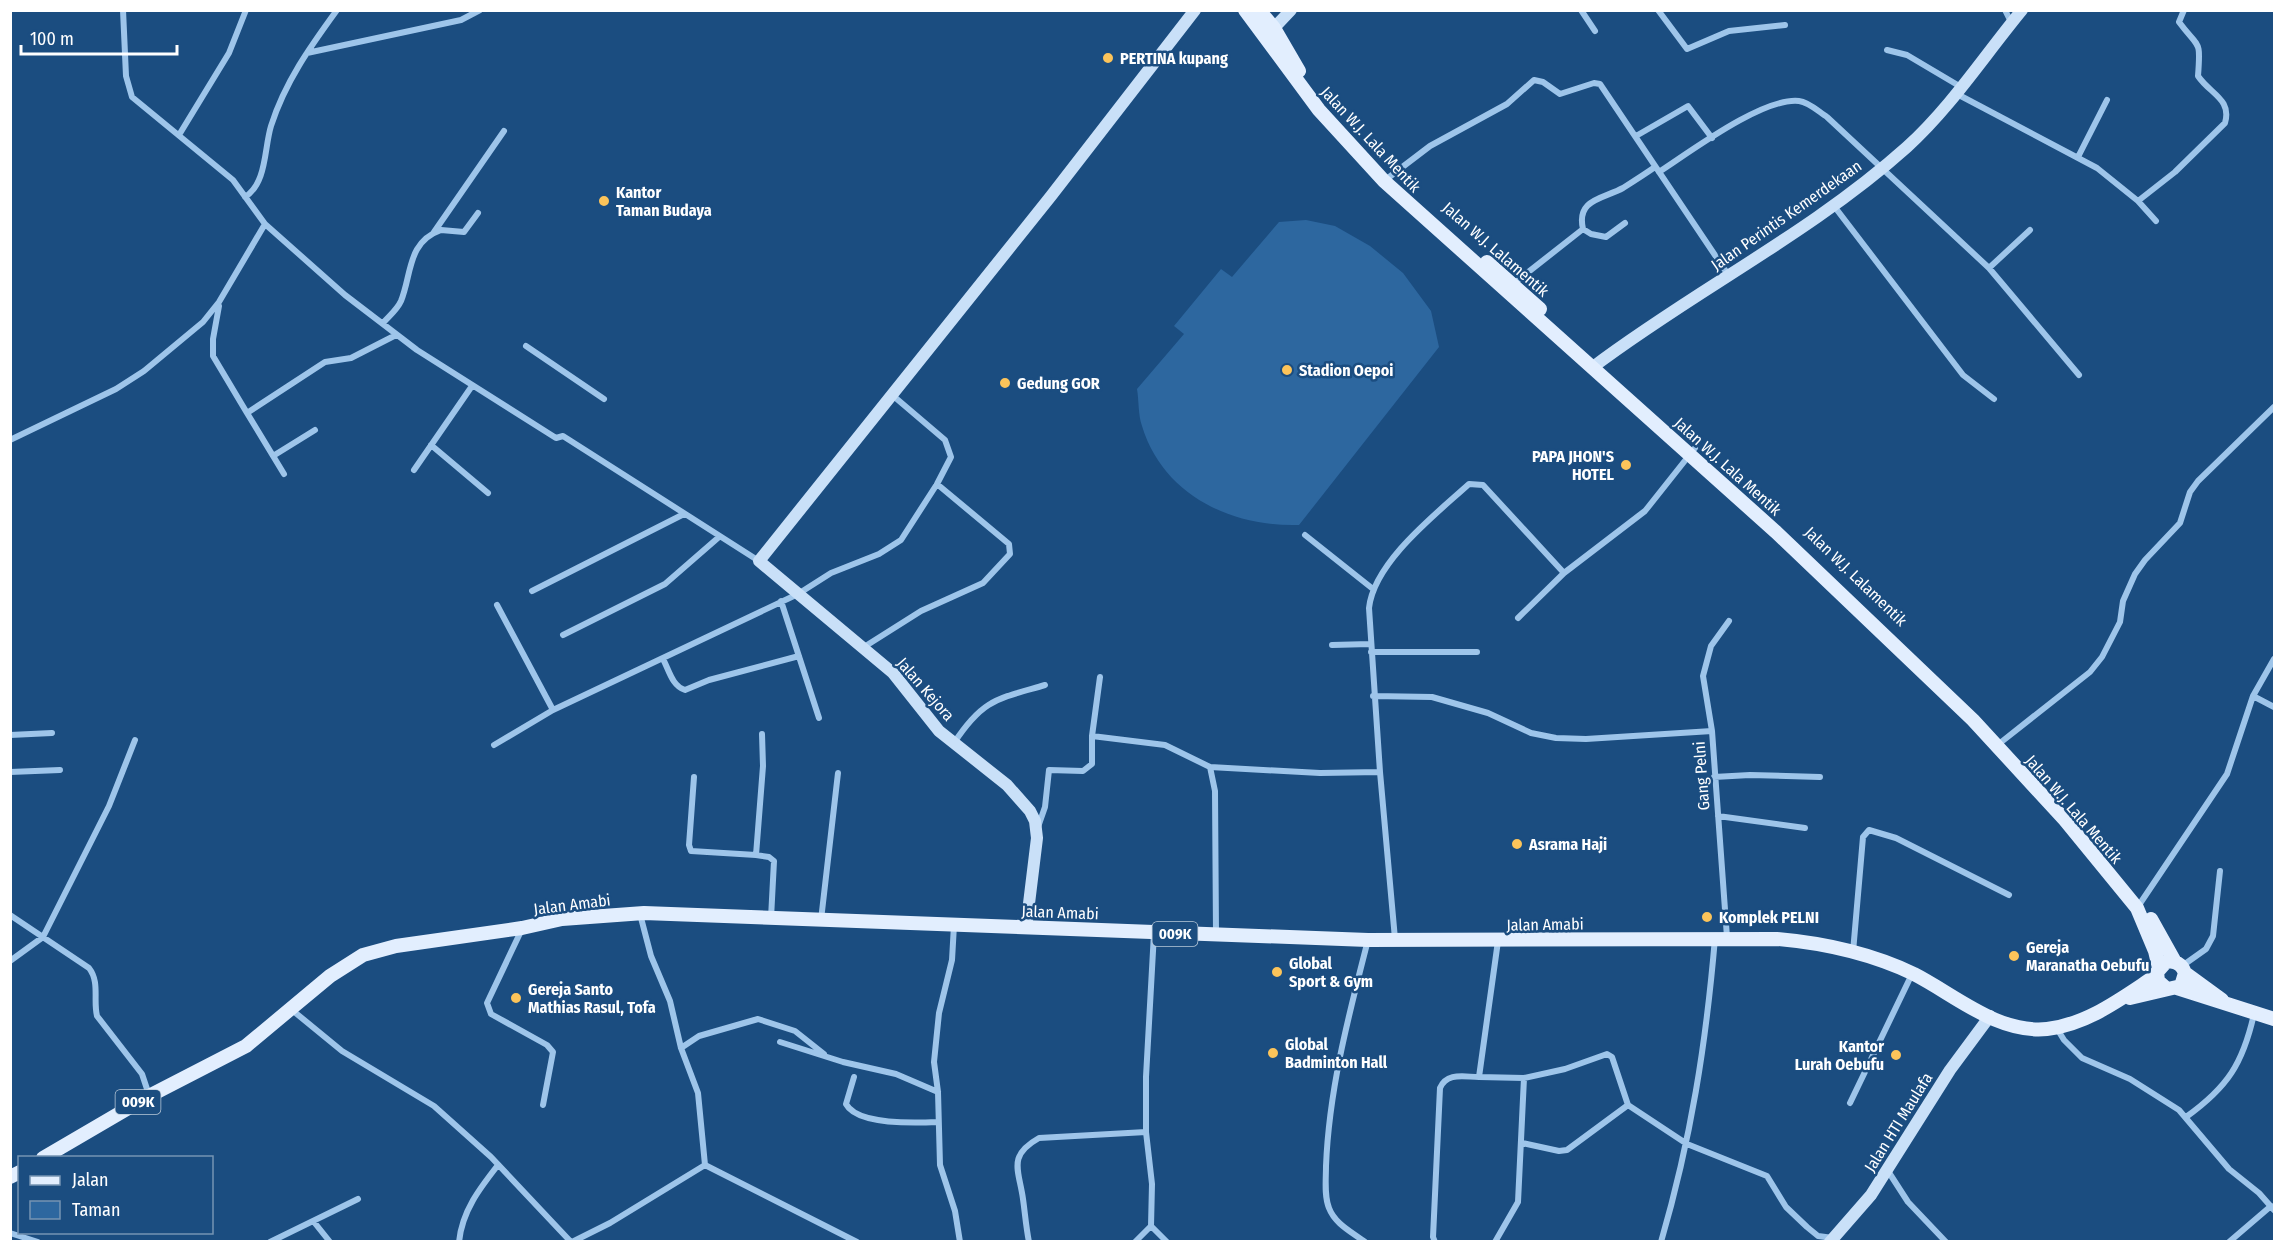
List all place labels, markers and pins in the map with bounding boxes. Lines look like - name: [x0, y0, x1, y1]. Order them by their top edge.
- place label: PERTINA kupang: [1120, 49, 1228, 68]
- marker: PERTINA kupang: [1101, 51, 1115, 65]
- place label: Kantor Taman Budaya: [616, 183, 712, 220]
- marker: Kantor Taman Budaya: [597, 194, 611, 208]
- place label: Stadion Oepoi: [1299, 361, 1393, 380]
- marker: Stadion Oepoi: [1280, 363, 1294, 377]
- place label: Gedung GOR: [1017, 374, 1101, 393]
- marker: Gedung GOR: [998, 376, 1012, 390]
- place label: PAPA JHON'S HOTEL: [1532, 447, 1615, 484]
- marker: PAPA JHON'S HOTEL: [1619, 458, 1633, 472]
- place label: Asrama Haji: [1528, 835, 1607, 854]
- marker: Asrama Haji: [1510, 837, 1524, 851]
- place label: Komplek PELNI: [1719, 908, 1819, 927]
- marker: Komplek PELNI: [1700, 910, 1714, 924]
- place label: Gereja Maranatha Oebufu: [2026, 938, 2149, 975]
- marker: Gereja Maranatha Oebufu: [2007, 949, 2021, 963]
- place label: Global Sport & Gym: [1289, 954, 1373, 991]
- marker: Global Sport & Gym: [1270, 965, 1284, 979]
- place label: Gereja Santo Mathias Rasul, Tofa: [528, 980, 656, 1017]
- marker: Gereja Santo Mathias Rasul, Tofa: [509, 991, 523, 1005]
- place label: Global Badminton Hall: [1285, 1035, 1388, 1072]
- place label: Kantor Lurah Oebufu: [1795, 1037, 1884, 1074]
- marker: Global Badminton Hall: [1266, 1046, 1280, 1060]
- marker: Kantor Lurah Oebufu: [1889, 1048, 1903, 1062]

